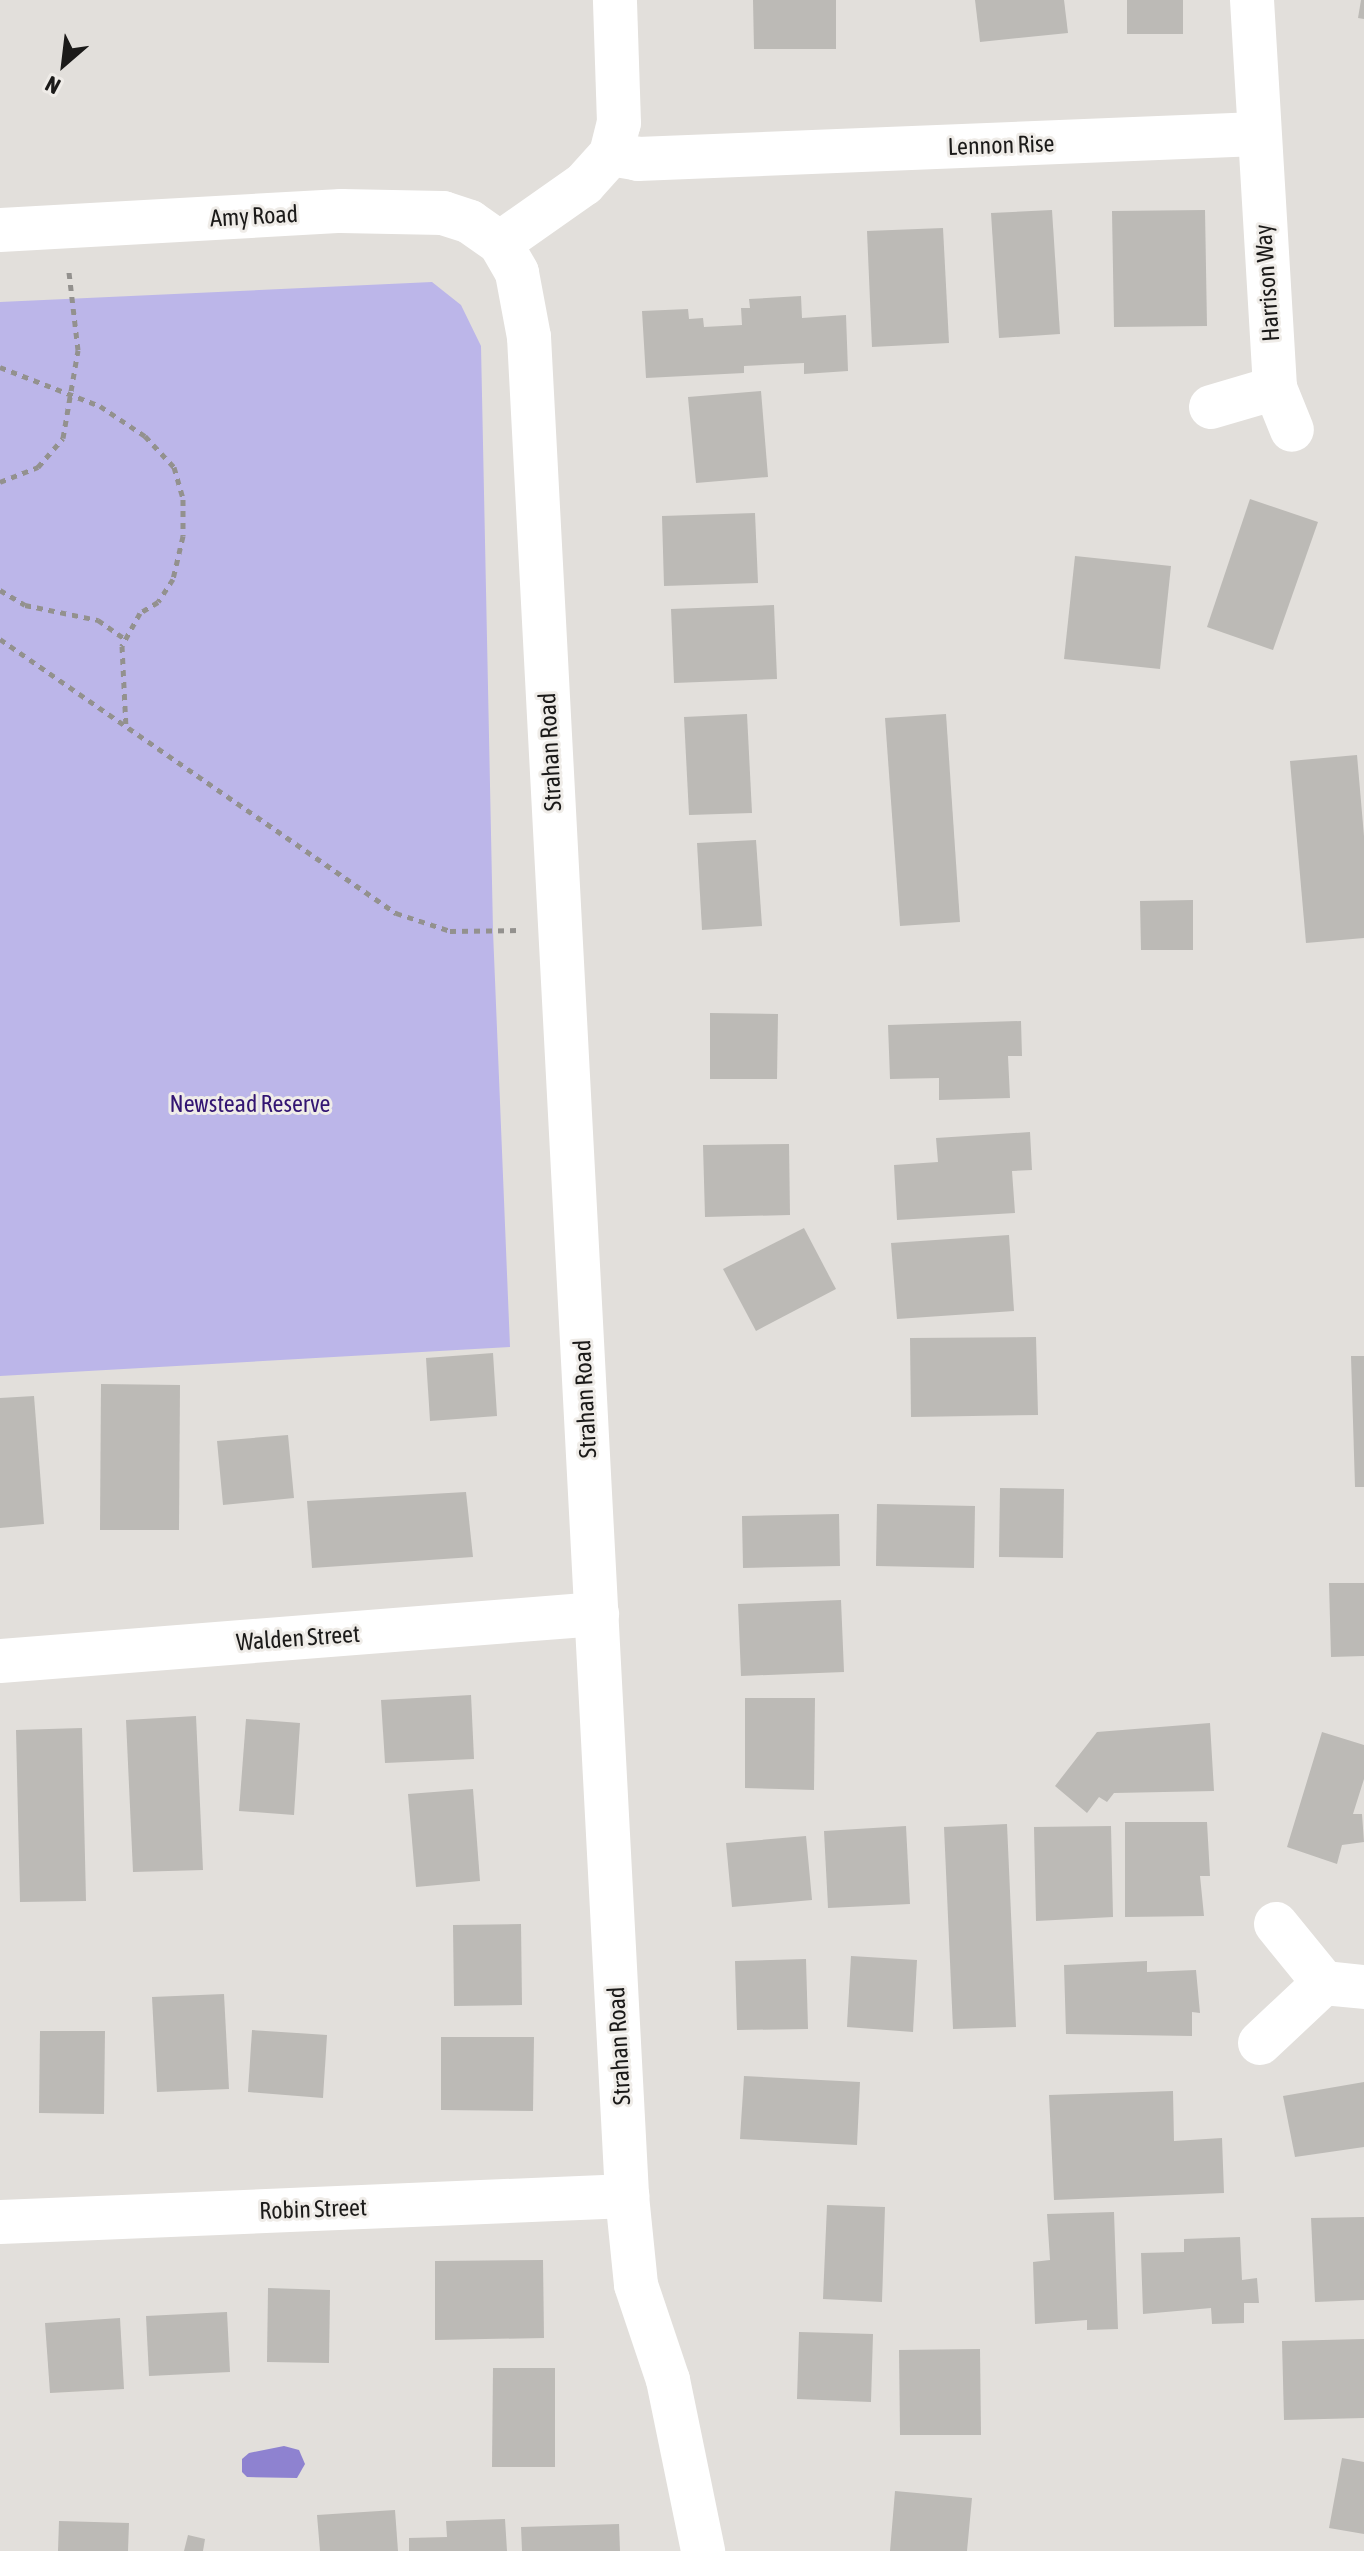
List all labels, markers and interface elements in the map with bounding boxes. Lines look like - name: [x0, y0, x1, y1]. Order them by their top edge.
- north arrow: [24, 24, 104, 104]
- text: N: [41, 71, 65, 100]
- street label: Lennon Rise: [947, 129, 1055, 161]
- street label: Amy Road: [209, 199, 299, 233]
- street label: Harrison Way: [1249, 224, 1285, 342]
- street label: Strahan Road: [533, 692, 567, 812]
- park label: Newstead Reserve: [170, 1090, 330, 1118]
- street label: Strahan Road: [568, 1339, 602, 1459]
- street label: Walden Street: [235, 1619, 361, 1657]
- street label: Strahan Road: [602, 1986, 636, 2106]
- street label: Robin Street: [259, 2193, 367, 2225]

